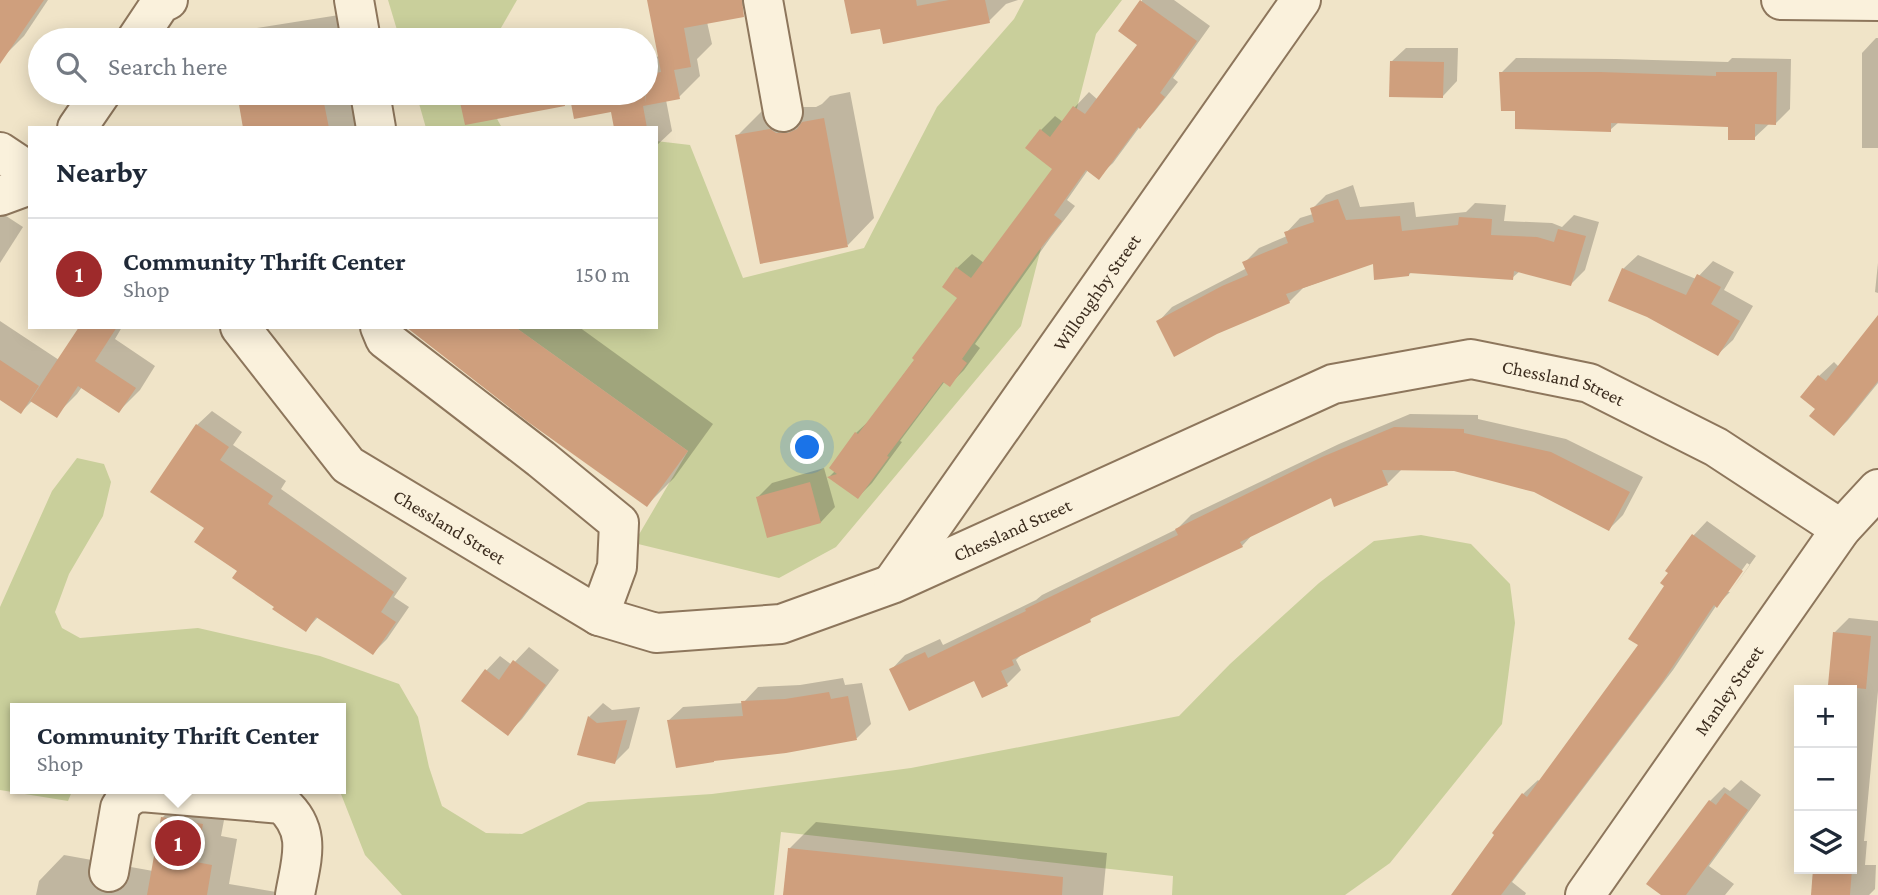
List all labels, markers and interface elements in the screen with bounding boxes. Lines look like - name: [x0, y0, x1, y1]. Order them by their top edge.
- search box: [28, 28, 658, 105]
- icon: search: [52, 48, 90, 86]
- text: Search here: [108, 52, 227, 81]
- text: Nearby: [56, 155, 147, 188]
- street label: Willoughby Street: [1048, 229, 1145, 355]
- text: Community Thrift Center: [123, 247, 406, 276]
- text: 1: [75, 261, 83, 287]
- text: 150 m: [576, 261, 630, 287]
- text: Shop: [123, 276, 170, 302]
- street label: Chessland Street: [1500, 356, 1629, 411]
- your location: [790, 430, 824, 464]
- street label: Chessland Street: [390, 485, 510, 569]
- street label: Chessland Street: [950, 494, 1075, 566]
- street label: Manley Street: [1690, 641, 1768, 739]
- map controls: [1794, 685, 1857, 874]
- button: +: [1794, 685, 1857, 748]
- popup: [10, 703, 346, 794]
- text: Community Thrift Center: [37, 721, 319, 750]
- button: −: [1794, 748, 1857, 811]
- text: Shop: [37, 750, 83, 776]
- button: layers: [1794, 811, 1857, 874]
- pin: 1: [155, 817, 201, 869]

